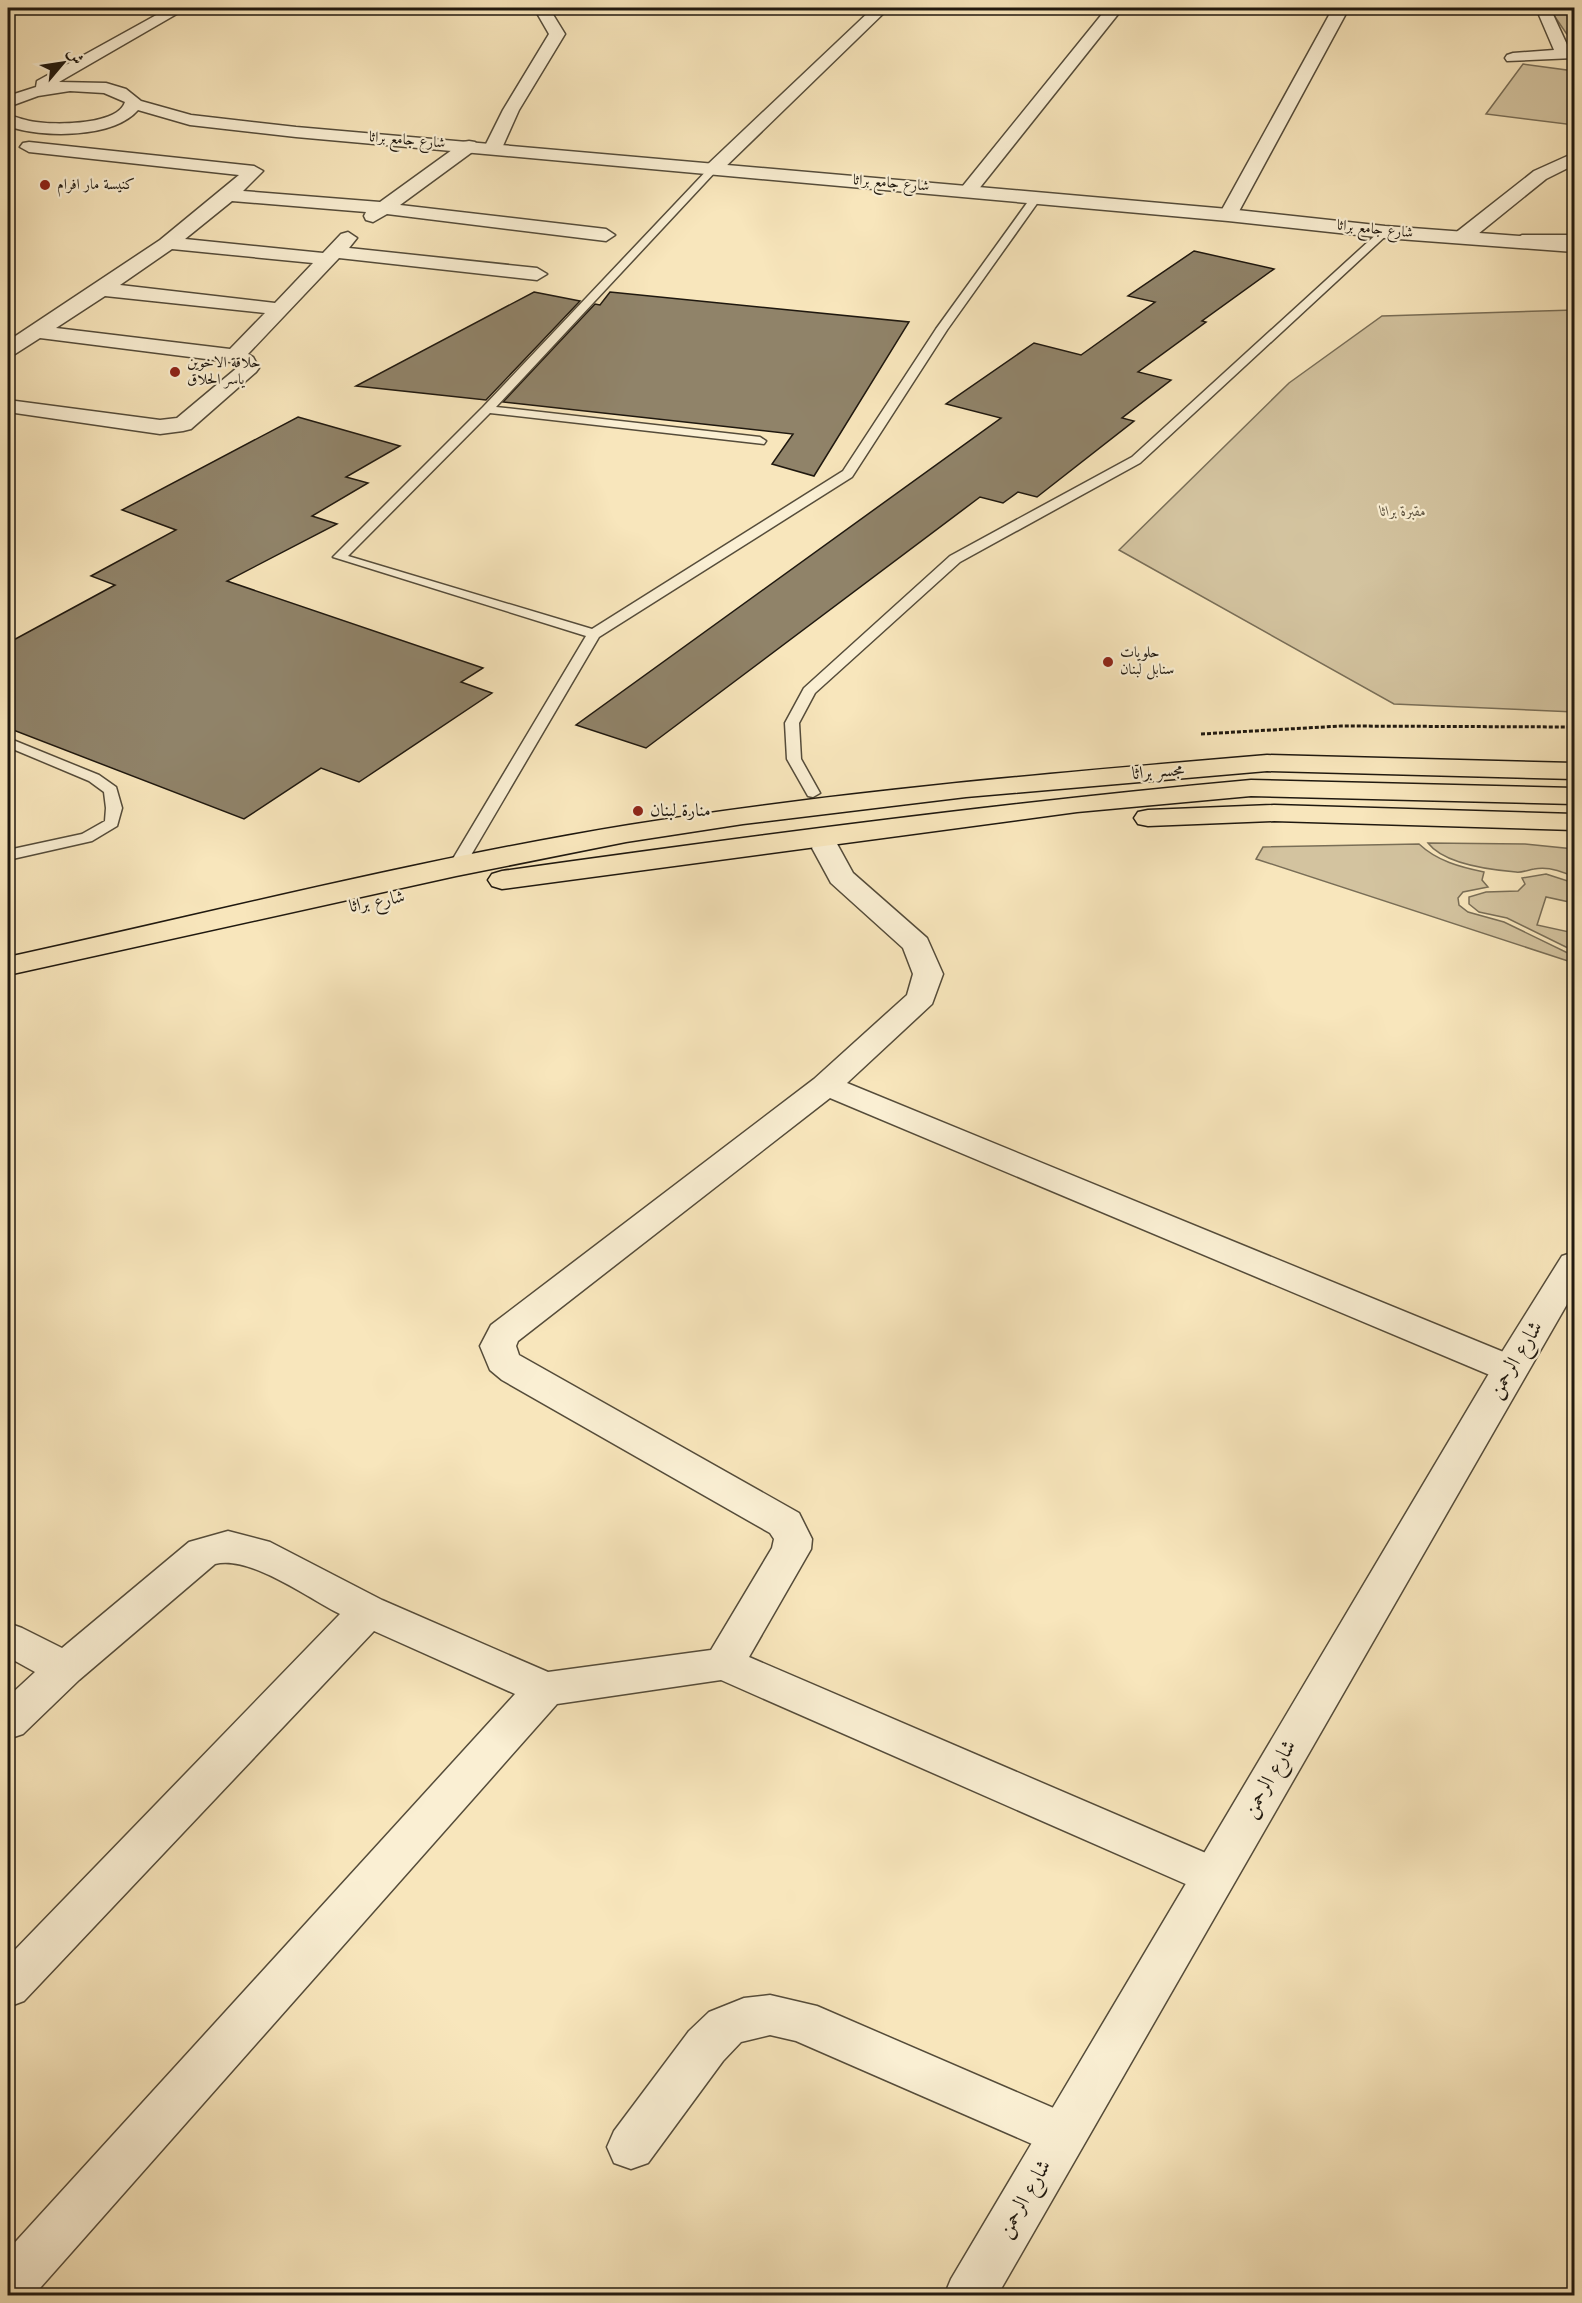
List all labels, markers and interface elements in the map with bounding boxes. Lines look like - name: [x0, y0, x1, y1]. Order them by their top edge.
- north arrow: [33, 33, 93, 93]
- text: ش: [64, 46, 85, 68]
- street label: شارع جامع براثا: [368, 130, 446, 157]
- street label: شارع جامع براثا: [852, 173, 930, 200]
- place label: كنيسة مار افرام: [57, 177, 135, 197]
- marker: كنيسة مار افرام: [38, 178, 52, 192]
- street label: شارع جامع براثا: [1335, 219, 1414, 246]
- place label: حلاقة الاخوين ياسر الحلاق: [187, 356, 261, 389]
- marker: حلاقة الاخوين ياسر الحلاق: [168, 365, 182, 379]
- park label: مقبرة براثا: [1378, 505, 1426, 520]
- place label: حلويات سنابل لبنان: [1120, 646, 1174, 680]
- marker: حلويات سنابل لبنان: [1101, 655, 1115, 669]
- street label: مجسر براثا: [1131, 761, 1185, 785]
- place label: منارة لبنان: [650, 802, 711, 821]
- marker: منارة لبنان: [631, 804, 645, 818]
- street label: شارع براثا: [348, 888, 407, 921]
- street label: شارع الرحمن: [1484, 1317, 1552, 1405]
- street label: شارع الرحمن: [1239, 1736, 1306, 1824]
- street label: شارع الرحمن: [994, 2156, 1061, 2244]

